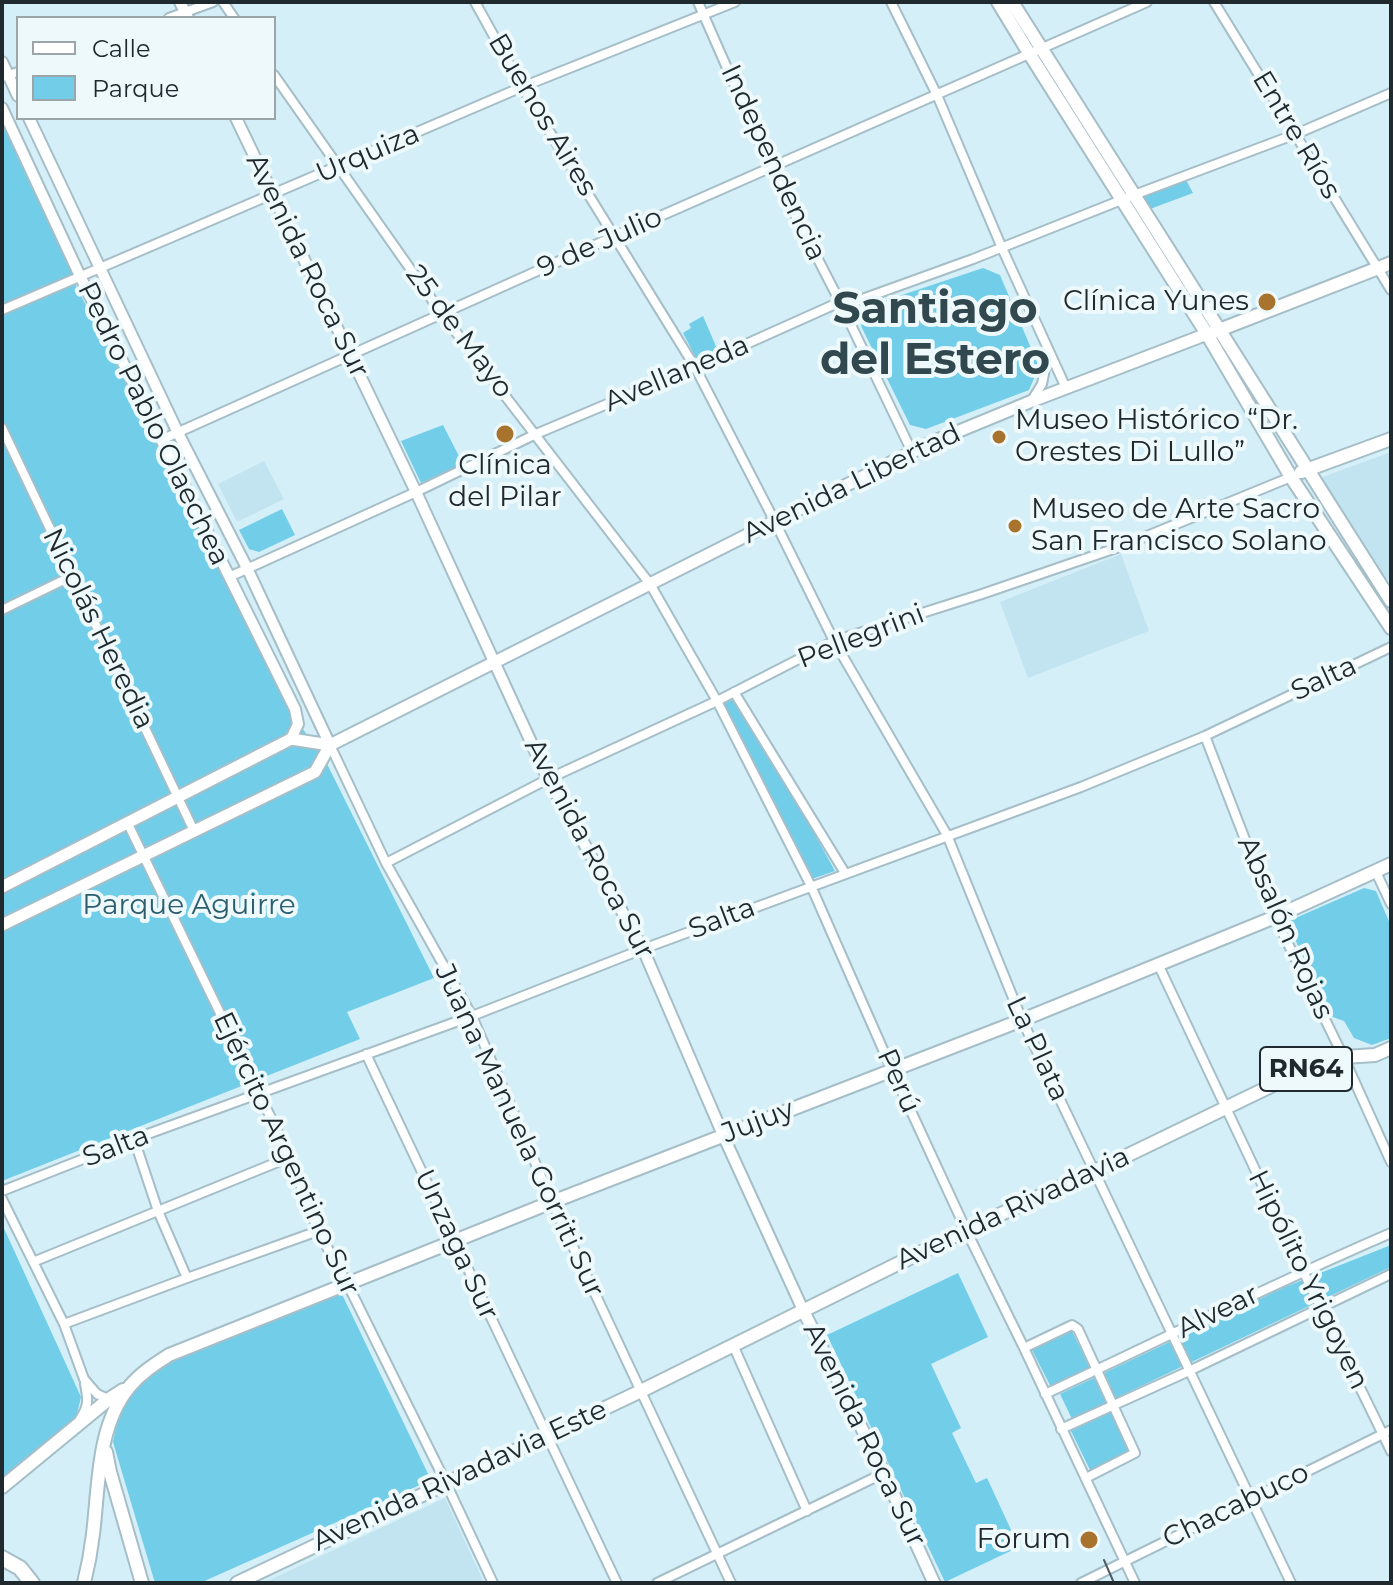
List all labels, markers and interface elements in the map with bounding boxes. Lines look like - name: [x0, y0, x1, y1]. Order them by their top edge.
- legend: [16, 16, 276, 120]
- street label: Buenos Aires: [480, 28, 604, 202]
- text: Calle: [92, 34, 150, 63]
- street label: Independencia: [713, 60, 833, 266]
- street label: Entre Ríos: [1245, 65, 1347, 205]
- text: Parque: [92, 74, 179, 103]
- street label: Urquiza: [311, 117, 425, 191]
- street label: Avenida Roca Sur: [238, 149, 376, 383]
- street label: 9 de Julio: [532, 201, 668, 285]
- street label: 25 de Mayo: [398, 259, 520, 405]
- street label: Pedro Pablo Olaechea: [70, 277, 236, 571]
- district label: Santiago del Estero: [820, 284, 1050, 387]
- place label: Clínica Yunes: [1063, 285, 1249, 319]
- marker: Clínica Yunes: [1256, 291, 1278, 313]
- street label: Avellaneda: [600, 328, 754, 420]
- place label: Museo Histórico “Dr. Orestes Di Lullo”: [1015, 404, 1298, 470]
- street label: Avenida Libertad: [738, 417, 966, 551]
- marker: Clínica del Pilar: [494, 423, 516, 445]
- marker: Museo Histórico “Dr. Orestes Di Lullo”: [990, 428, 1008, 446]
- place label: Clínica del Pilar: [448, 449, 562, 515]
- place label: Museo de Arte Sacro San Francisco Solano: [1031, 493, 1326, 559]
- marker: Museo de Arte Sacro San Francisco Solano: [1006, 517, 1024, 535]
- street label: Nicolás Heredia: [35, 523, 161, 735]
- street label: Pellegrini: [793, 598, 929, 676]
- street label: Salta: [1286, 649, 1362, 709]
- street label: Avenida Roca Sur: [517, 733, 661, 965]
- street label: Absalón Rojas: [1230, 832, 1340, 1024]
- park label: Parque Aguirre: [82, 889, 296, 923]
- street label: Salta: [684, 891, 760, 947]
- street label: Juana Manuela Gorriti Sur: [427, 959, 611, 1303]
- street label: La Plata: [998, 991, 1076, 1107]
- street label: Ejército Argentino Sur: [206, 1007, 366, 1301]
- street label: Perú: [869, 1044, 927, 1118]
- road number: RN64: [1260, 1047, 1352, 1091]
- street label: Jujuy: [717, 1093, 799, 1151]
- street label: Salta: [78, 1119, 154, 1175]
- street label: Avenida Rivadavia: [891, 1140, 1135, 1278]
- street label: Unzaga Sur: [406, 1164, 506, 1326]
- street label: Hipólito Yrigoyen: [1240, 1165, 1376, 1395]
- street label: Alvear: [1172, 1278, 1264, 1346]
- street label: Avenida Roca Sur: [795, 1318, 933, 1552]
- street label: Avenida Rivadavia Este: [307, 1393, 613, 1559]
- street label: Chacabuco: [1157, 1456, 1315, 1556]
- place label: Forum: [976, 1523, 1071, 1557]
- marker: Forum: [1078, 1529, 1100, 1551]

